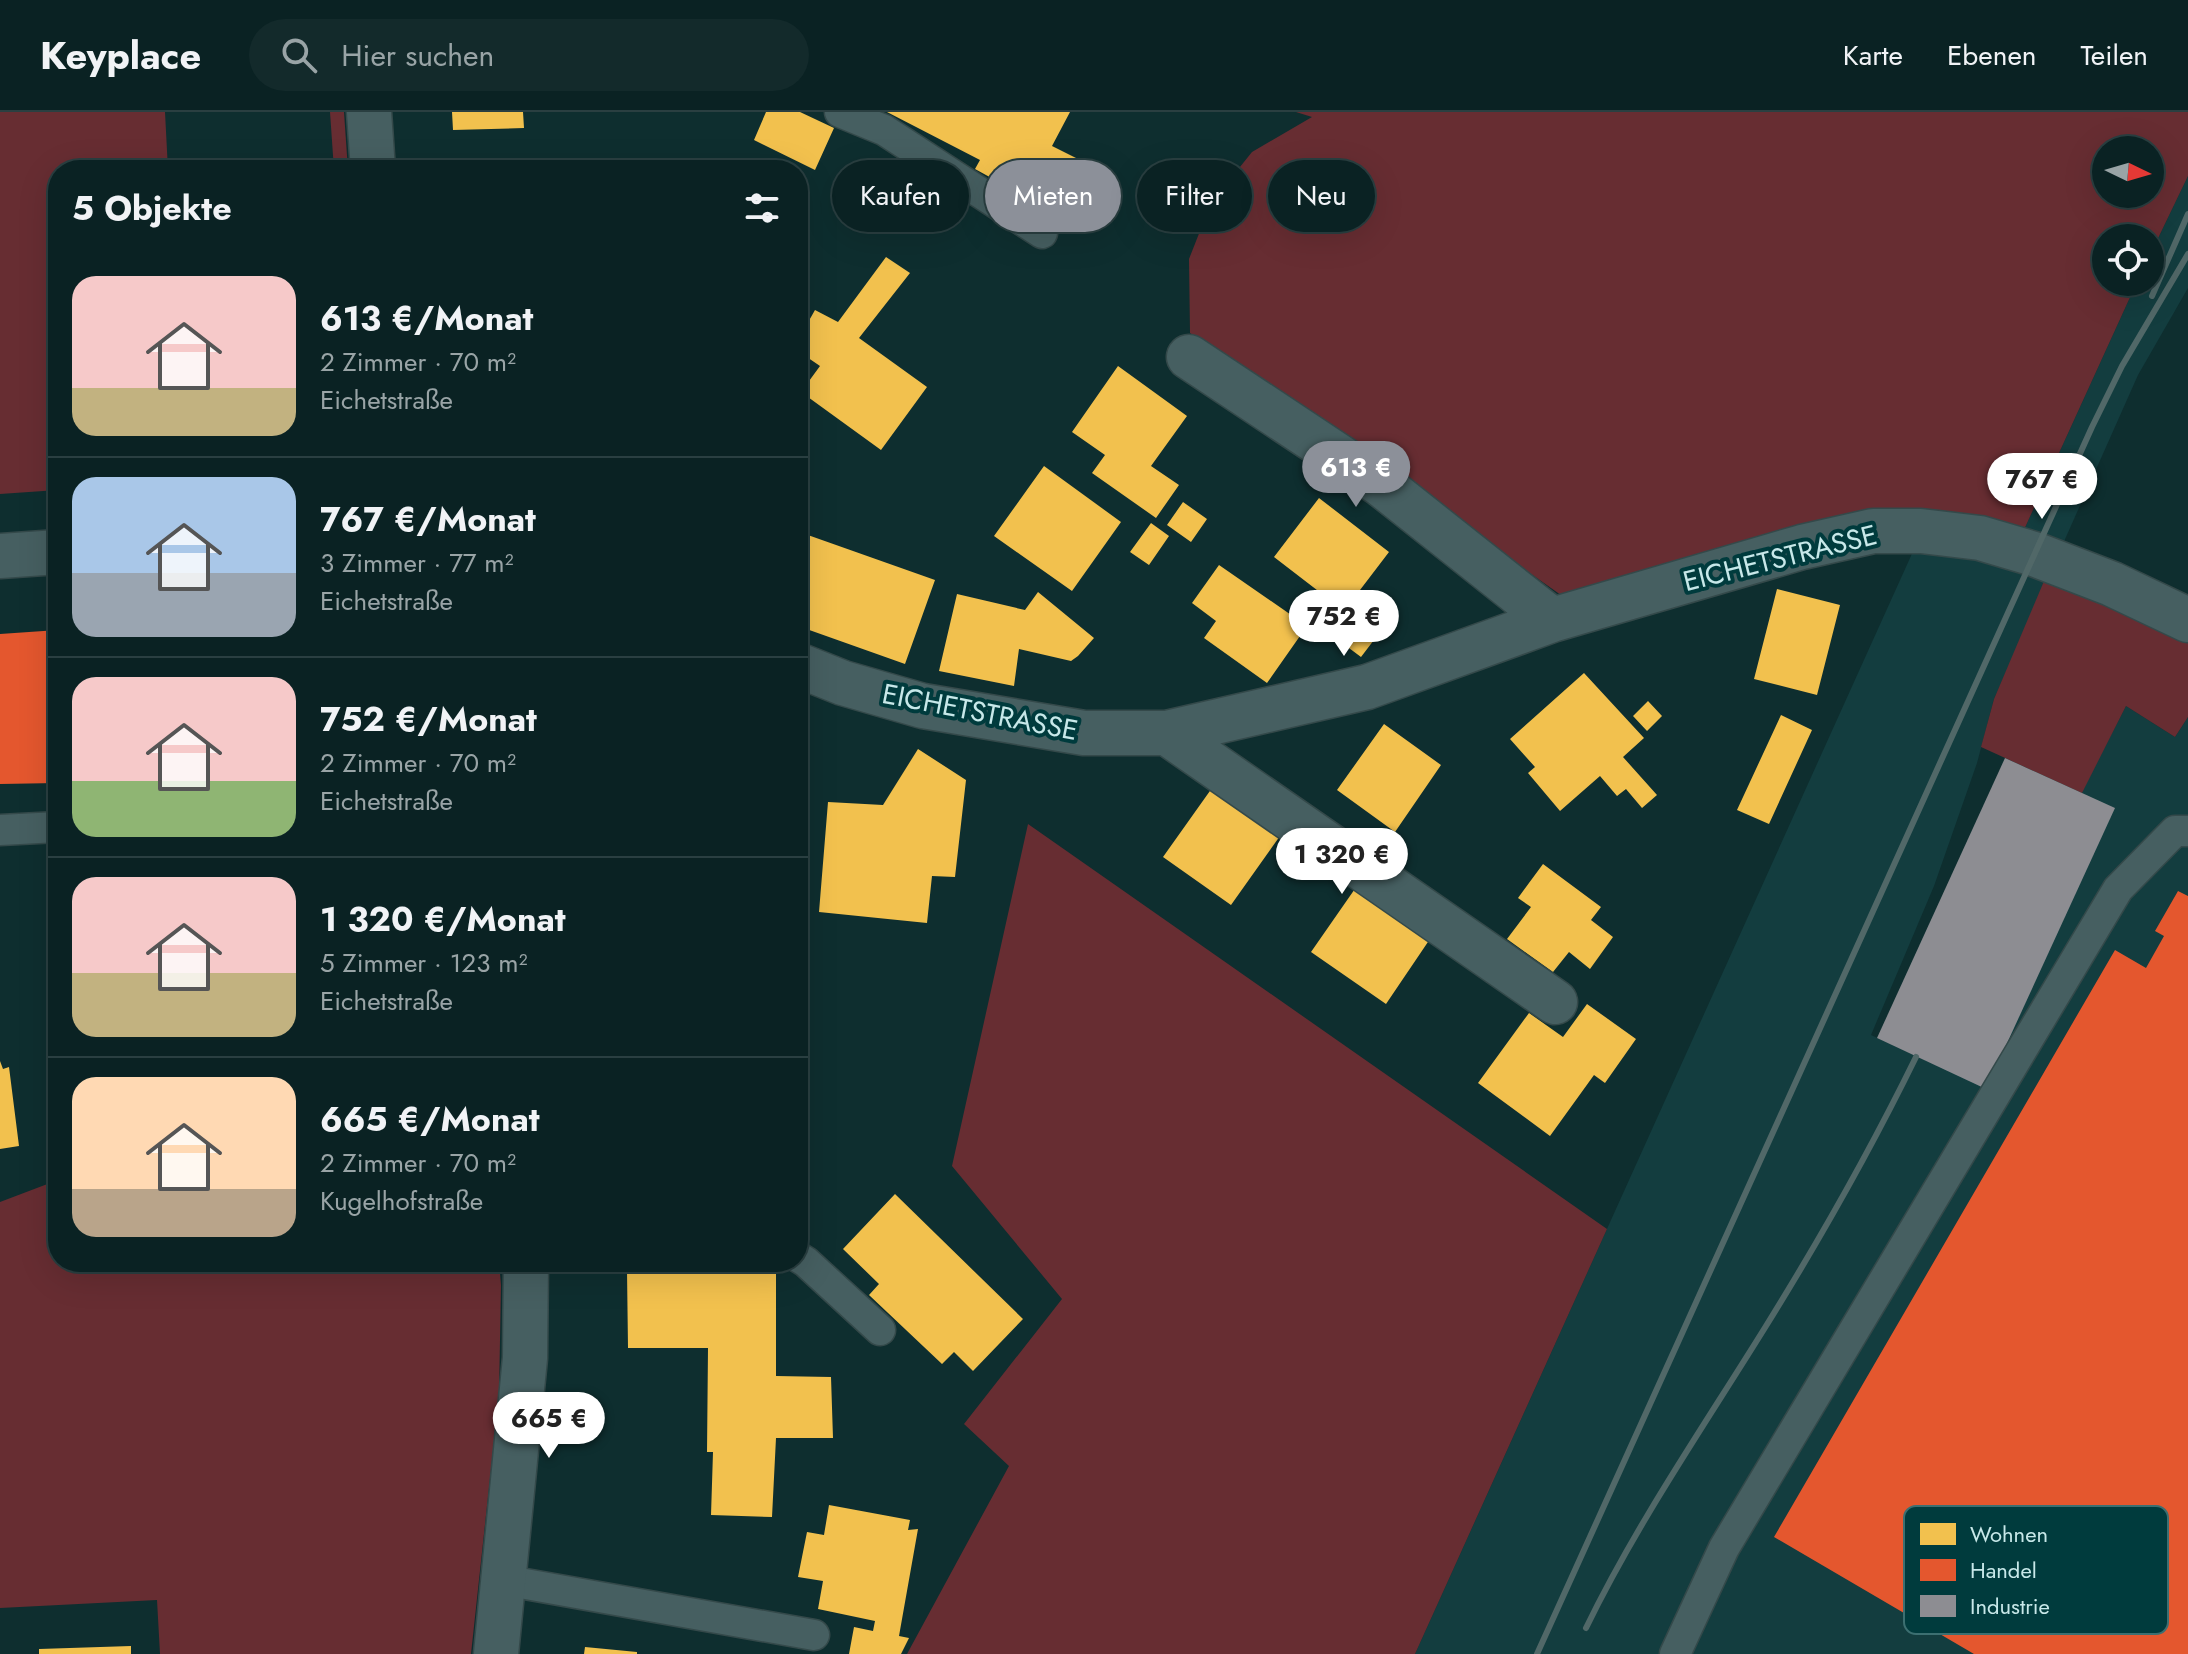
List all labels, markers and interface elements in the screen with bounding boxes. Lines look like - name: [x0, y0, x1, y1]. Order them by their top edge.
- search box: [249, 19, 809, 91]
- text: Keyplace: [40, 28, 201, 83]
- icon: search: [277, 33, 321, 77]
- text: Hier suchen: [341, 34, 494, 77]
- text: Karte: [1843, 35, 1903, 76]
- text: Ebenen: [1947, 35, 2037, 76]
- text: Teilen: [2081, 35, 2148, 76]
- north arrow: [2092, 136, 2164, 208]
- map controls: [2092, 136, 2164, 296]
- chip: Kaufen: [832, 160, 969, 232]
- chip: Mieten: [985, 160, 1121, 232]
- chip: Filter: [1137, 160, 1252, 232]
- chip: Neu: [1268, 160, 1375, 232]
- text: 5 Objekte: [72, 184, 232, 233]
- icon: filters: [740, 186, 784, 230]
- button: locate: [2092, 224, 2164, 296]
- text: 613 €/Monat: [320, 294, 533, 343]
- icon: home: [136, 308, 232, 404]
- text: 2 Zimmer · 70 m²: [320, 343, 516, 381]
- text: Eichetstraße: [320, 381, 453, 419]
- pin: 613 €: [1300, 441, 1412, 509]
- text: 613 €: [1320, 448, 1392, 486]
- pin: 767 €: [1986, 453, 2098, 521]
- text: 767 €: [2005, 460, 2079, 498]
- text: 767 €/Monat: [320, 495, 536, 544]
- icon: home: [136, 509, 232, 605]
- street label: EICHETSTRASSE: [1679, 514, 1881, 602]
- text: 3 Zimmer · 77 m²: [320, 544, 514, 582]
- text: Eichetstraße: [320, 582, 453, 620]
- pin: 752 €: [1288, 590, 1400, 658]
- text: 752 €: [1307, 597, 1381, 635]
- street label: EICHETSTRASSE: [879, 673, 1081, 751]
- text: 752 €/Monat: [320, 695, 537, 744]
- icon: home: [136, 709, 232, 805]
- text: 2 Zimmer · 70 m²: [320, 744, 516, 782]
- text: Eichetstraße: [320, 782, 453, 820]
- pin: 1 320 €: [1268, 828, 1416, 896]
- text: 1 320 €: [1294, 835, 1390, 873]
- text: 1 320 €/Monat: [320, 895, 566, 944]
- icon: home: [136, 909, 232, 1005]
- text: 5 Zimmer · 123 m²: [320, 944, 527, 982]
- text: Eichetstraße: [320, 982, 453, 1020]
- text: 665 €/Monat: [320, 1095, 540, 1144]
- icon: home: [136, 1109, 232, 1205]
- text: 2 Zimmer · 70 m²: [320, 1144, 516, 1182]
- text: Kugelhofstraße: [320, 1182, 483, 1220]
- pin: 665 €: [493, 1392, 605, 1460]
- text: 665 €: [511, 1399, 587, 1437]
- legend: [1904, 1506, 2168, 1634]
- text: Wohnen: [1970, 1518, 2048, 1550]
- text: Handel: [1970, 1554, 2037, 1586]
- text: Industrie: [1970, 1590, 2050, 1622]

